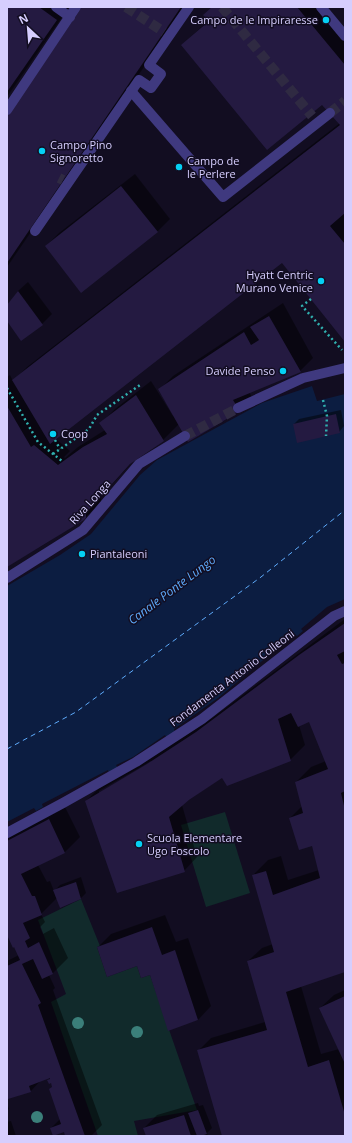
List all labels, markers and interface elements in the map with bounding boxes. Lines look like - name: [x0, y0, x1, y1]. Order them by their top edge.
- north arrow: [8, 8, 48, 48]
- text: N: [16, 10, 31, 27]
- place label: Campo de le Impiraresse: [190, 12, 318, 27]
- marker: Campo de le Impiraresse: [321, 15, 331, 25]
- place label: Campo Pino Signoretto: [50, 137, 113, 165]
- marker: Campo Pino Signoretto: [37, 146, 47, 156]
- place label: Campo de le Perlere: [187, 153, 239, 181]
- marker: Campo de le Perlere: [174, 162, 184, 172]
- place label: Hyatt Centric Murano Venice: [236, 267, 313, 295]
- marker: Hyatt Centric Murano Venice: [316, 276, 326, 286]
- place label: Davide Penso: [205, 363, 275, 378]
- marker: Davide Penso: [278, 366, 288, 376]
- place label: Coop: [61, 426, 88, 441]
- marker: Coop: [48, 429, 58, 439]
- street label: Riva Longa: [66, 476, 114, 527]
- place label: Piantaleoni: [90, 546, 147, 561]
- marker: Piantaleoni: [77, 549, 87, 559]
- water label: Canale Ponte Lungo: [124, 551, 219, 628]
- street label: Fondamenta Antonio Colleoni: [166, 626, 297, 729]
- place label: Scuola Elementare Ugo Foscolo: [147, 830, 242, 858]
- marker: Scuola Elementare Ugo Foscolo: [134, 839, 144, 849]

